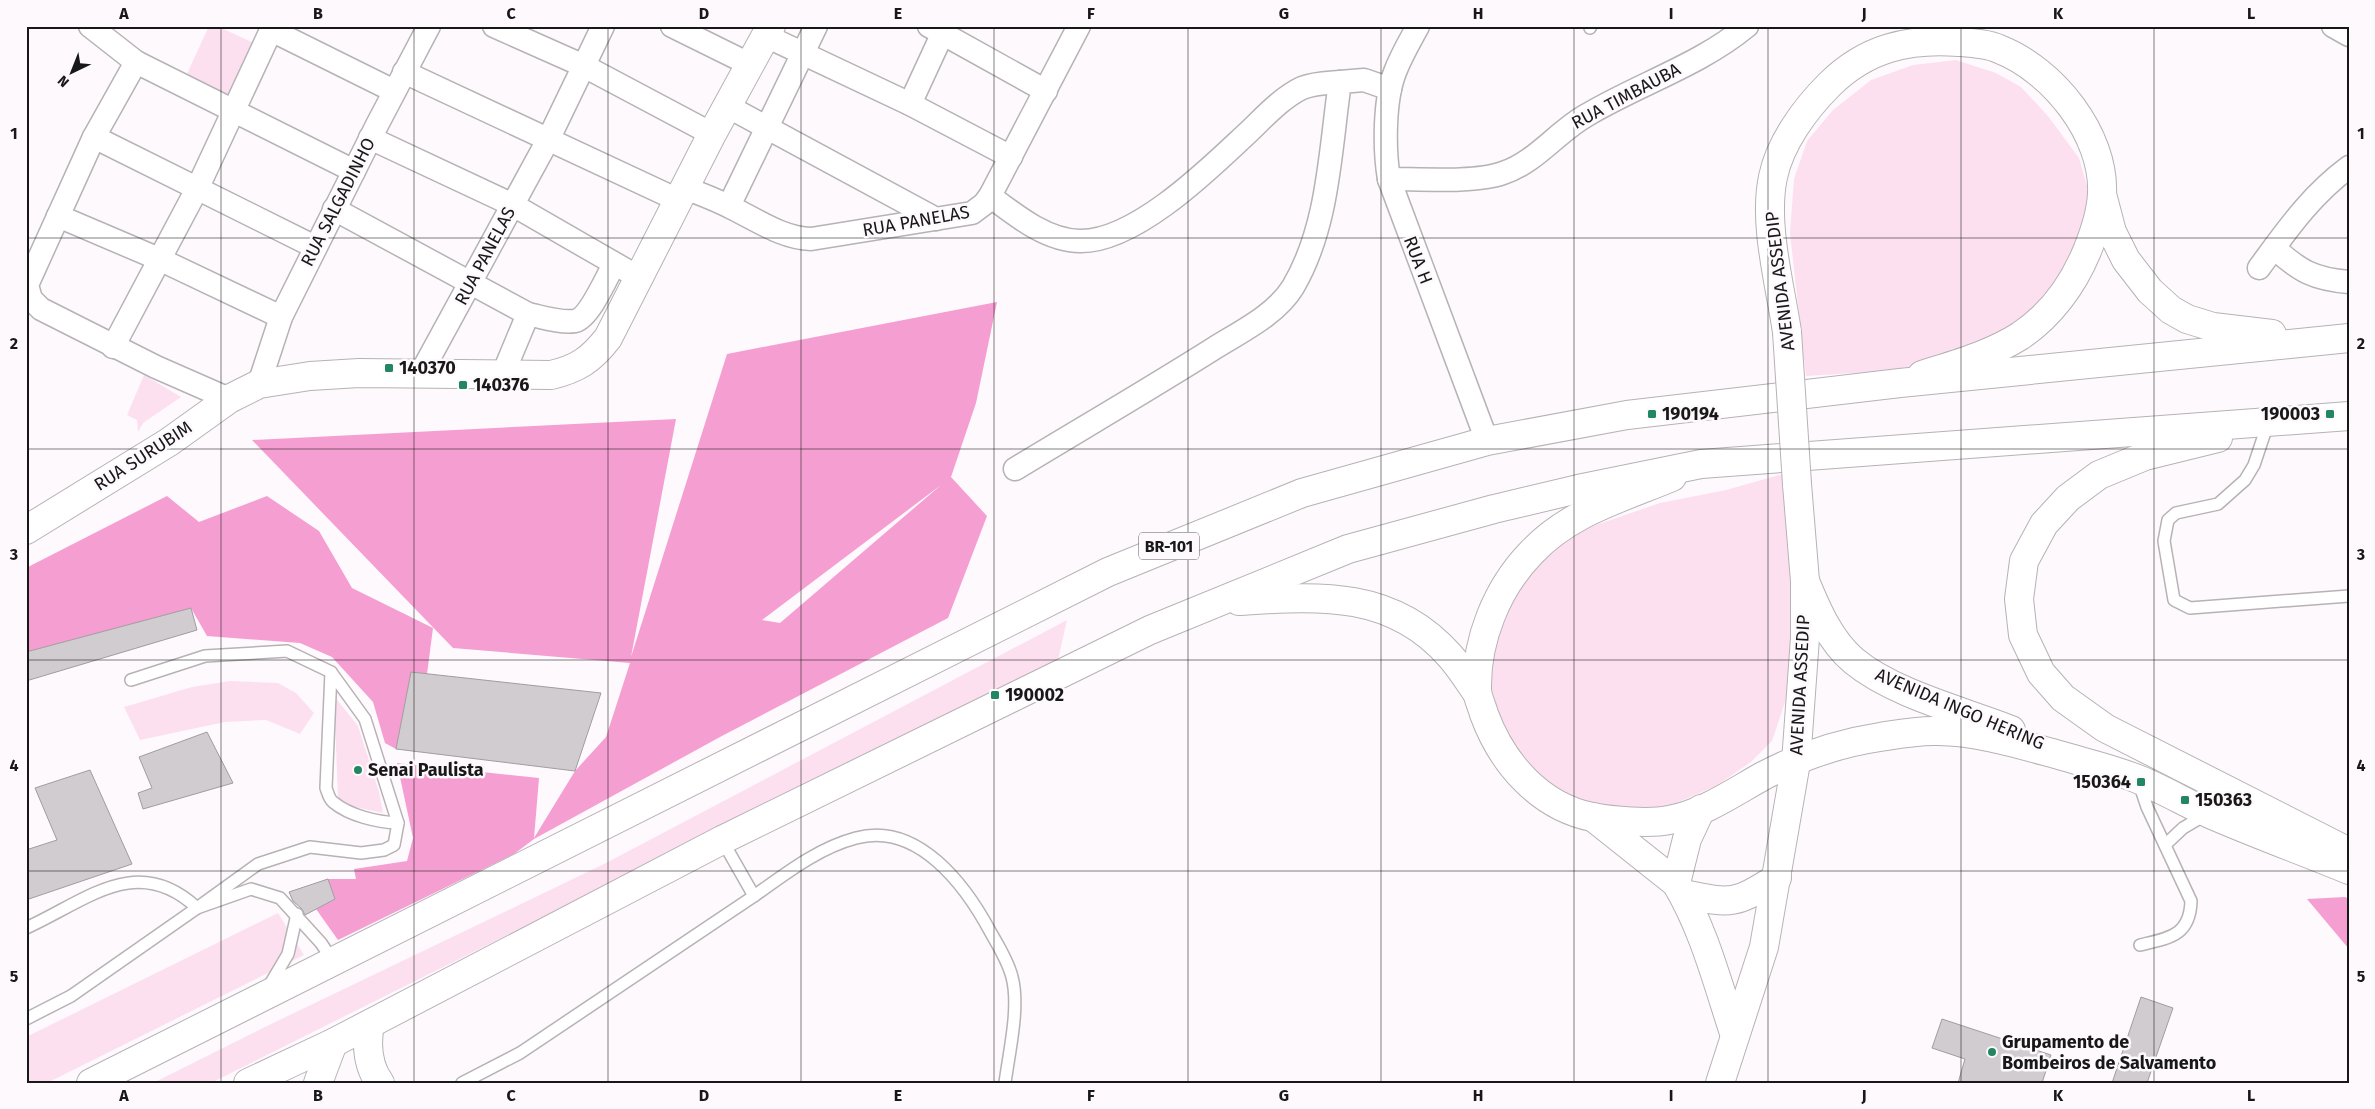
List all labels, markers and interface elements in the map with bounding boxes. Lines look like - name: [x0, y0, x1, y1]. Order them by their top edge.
- text: A: [118, 4, 129, 23]
- text: B: [313, 4, 323, 23]
- text: C: [506, 4, 516, 23]
- text: D: [699, 4, 709, 23]
- text: E: [894, 4, 902, 23]
- text: F: [1087, 4, 1095, 23]
- text: G: [1279, 4, 1289, 23]
- text: H: [1473, 4, 1483, 23]
- text: I: [1669, 4, 1673, 23]
- text: J: [1860, 4, 1867, 23]
- text: K: [2053, 4, 2064, 23]
- text: L: [2247, 4, 2255, 23]
- north arrow: [48, 48, 98, 98]
- street label: RUA TIMBAUBA: [1568, 58, 1685, 134]
- text: N: [54, 72, 73, 91]
- text: 1: [10, 124, 18, 143]
- text: 1: [2357, 124, 2365, 143]
- street label: RUA SALGADINHO: [296, 134, 380, 270]
- street label: RUA PANELAS: [861, 201, 971, 241]
- street label: RUA PANELAS: [450, 203, 520, 309]
- street label: AVENIDA ASSEDIP: [1761, 210, 1799, 352]
- street label: RUA H: [1399, 233, 1437, 287]
- text: 2: [10, 334, 18, 353]
- text: 2: [2357, 334, 2365, 353]
- place label: 140370: [399, 357, 456, 379]
- marker: 140370: [383, 362, 395, 374]
- place label: 140376: [473, 374, 529, 396]
- marker: 140376: [457, 379, 469, 391]
- place label: 190194: [1662, 403, 1719, 425]
- place label: 190003: [2261, 403, 2320, 425]
- marker: 190194: [1646, 408, 1658, 420]
- marker: 190003: [2324, 408, 2336, 420]
- street label: RUA SURUBIM: [90, 416, 196, 496]
- road number: BR-101: [1139, 532, 1199, 560]
- text: 3: [9, 545, 18, 564]
- text: 3: [2356, 545, 2365, 564]
- street label: AVENIDA ASSEDIP: [1785, 614, 1815, 756]
- street label: AVENIDA INGO HERING: [1872, 663, 2048, 755]
- place label: 190002: [1005, 684, 1064, 706]
- marker: 190002: [989, 689, 1001, 701]
- text: 4: [9, 756, 19, 775]
- text: 4: [2356, 756, 2366, 775]
- place label: Senai Paulista: [368, 759, 484, 781]
- marker: Senai Paulista: [352, 764, 364, 776]
- place label: 150364: [2073, 771, 2131, 793]
- marker: 150364: [2135, 776, 2147, 788]
- place label: 150363: [2195, 789, 2252, 811]
- marker: 150363: [2179, 794, 2191, 806]
- text: 5: [10, 967, 19, 986]
- text: 5: [2357, 967, 2366, 986]
- place label: Grupamento de Bombeiros de Salvamento: [2002, 1031, 2216, 1074]
- marker: Grupamento de Bombeiros de Salvamento: [1986, 1046, 1998, 1058]
- text: A: [118, 1086, 129, 1105]
- text: B: [313, 1086, 323, 1105]
- text: C: [506, 1086, 516, 1105]
- text: D: [699, 1086, 709, 1105]
- text: E: [894, 1086, 902, 1105]
- text: F: [1087, 1086, 1095, 1105]
- text: G: [1279, 1086, 1289, 1105]
- text: H: [1473, 1086, 1483, 1105]
- text: I: [1669, 1086, 1673, 1105]
- text: J: [1860, 1086, 1867, 1105]
- text: K: [2053, 1086, 2064, 1105]
- text: L: [2247, 1086, 2255, 1105]

